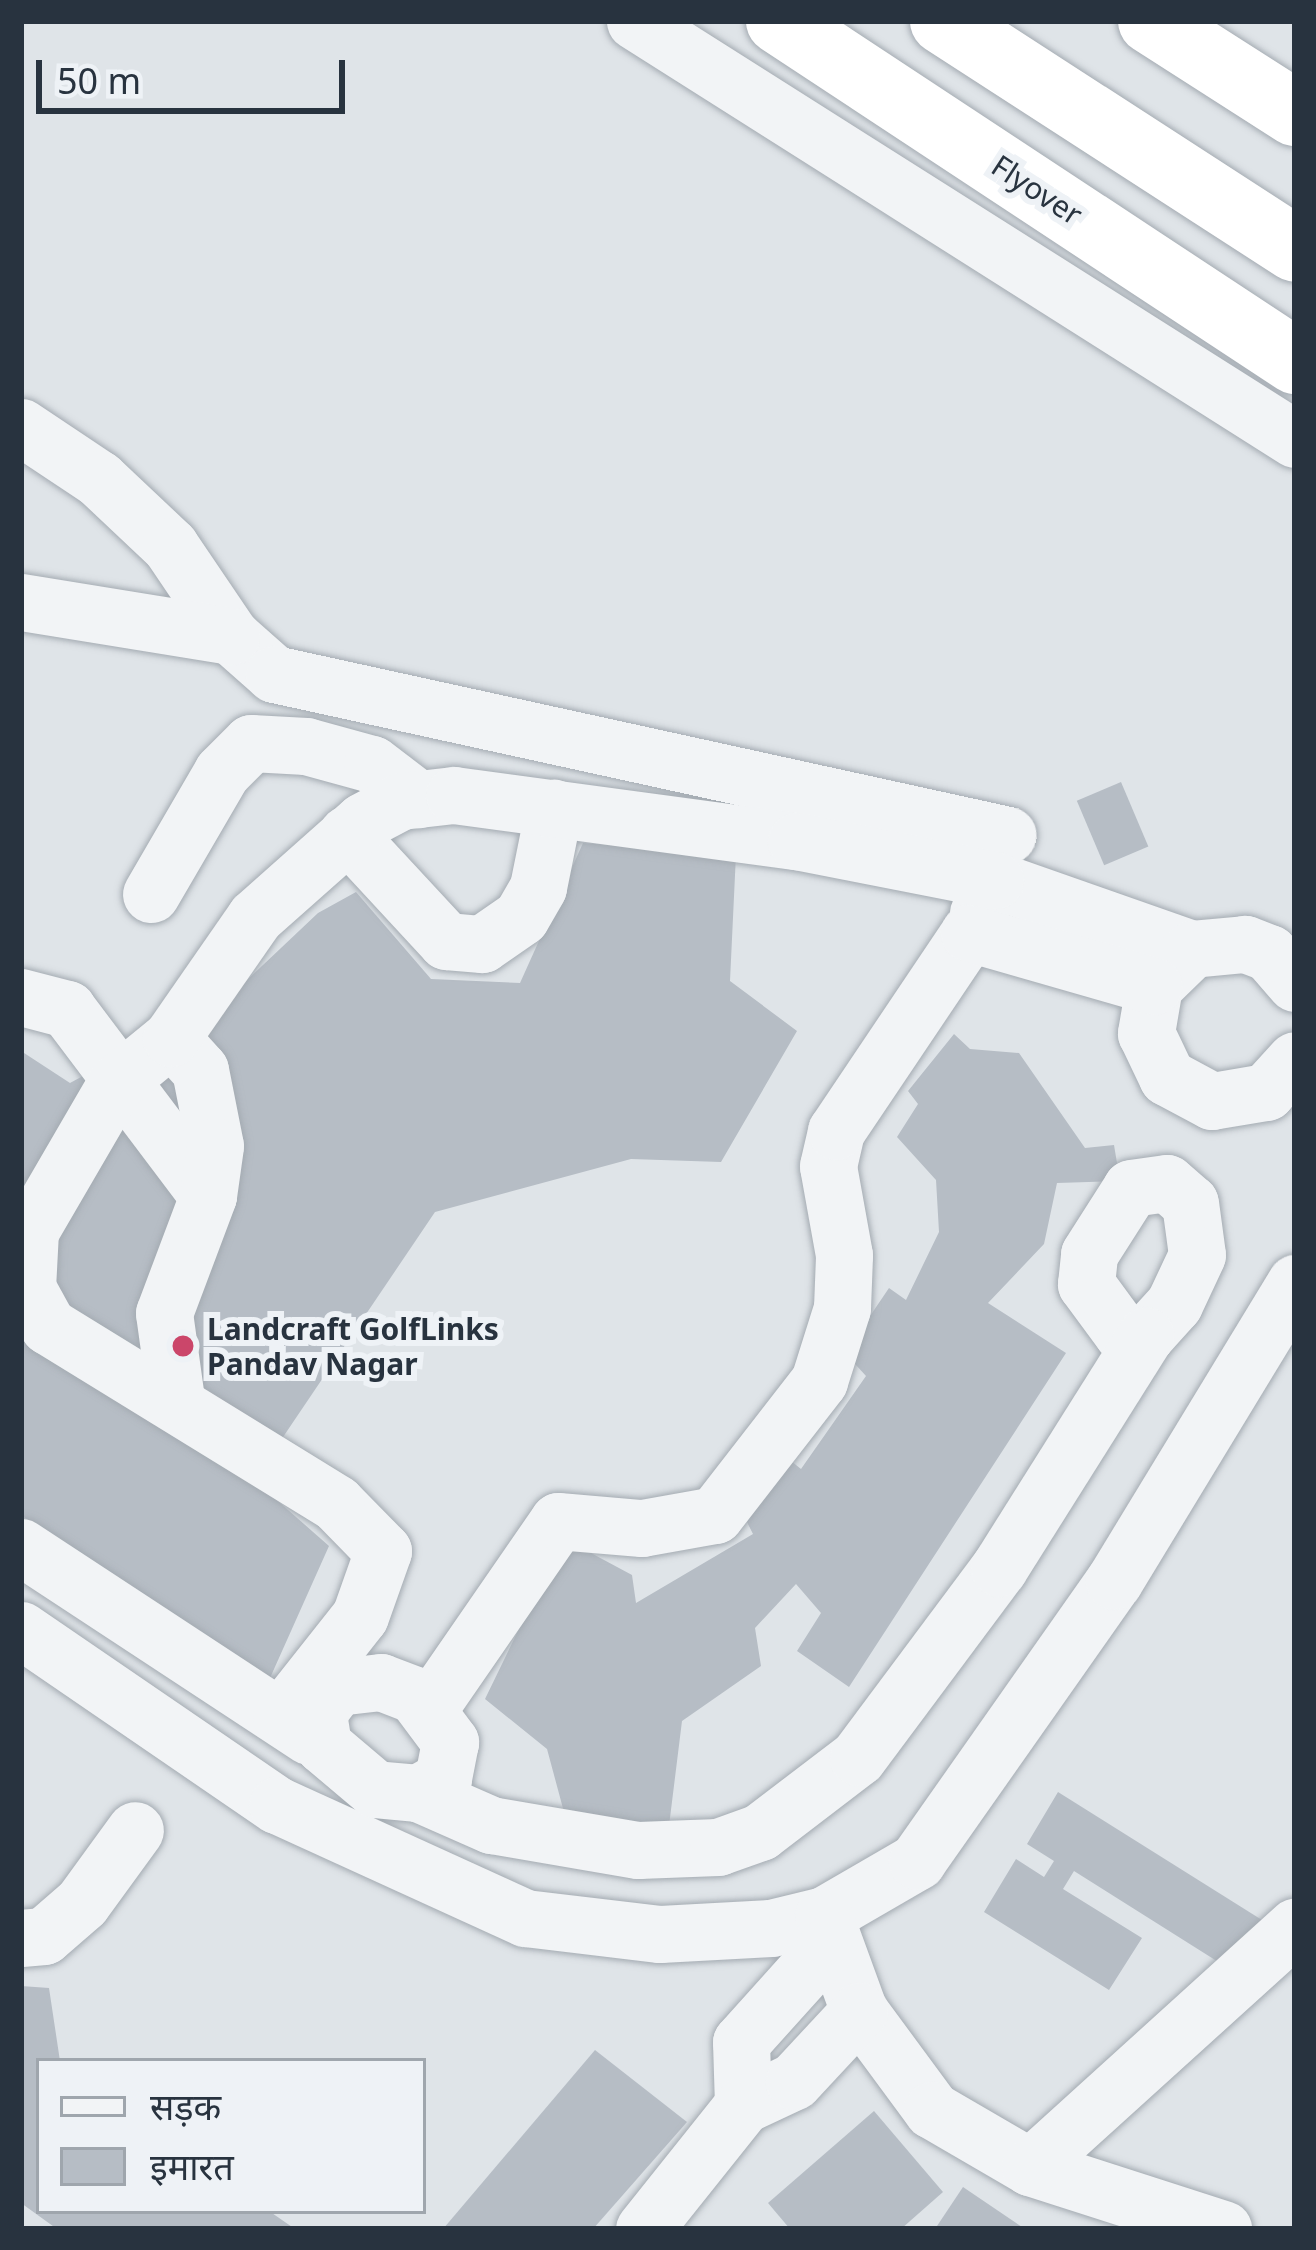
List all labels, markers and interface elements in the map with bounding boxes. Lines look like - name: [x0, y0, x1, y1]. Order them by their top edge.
- scale bar: [42, 36, 351, 110]
- text: 50 m: [57, 56, 141, 105]
- street label: Flyover: [985, 147, 1089, 233]
- place label: Landcraft GolfLinks Pandav Nagar: [207, 1311, 499, 1382]
- marker: Landcraft GolfLinks Pandav Nagar: [170, 1333, 196, 1359]
- legend: [36, 2058, 426, 2214]
- text: सड़क: [150, 2082, 221, 2131]
- text: इमारत: [150, 2142, 234, 2191]

